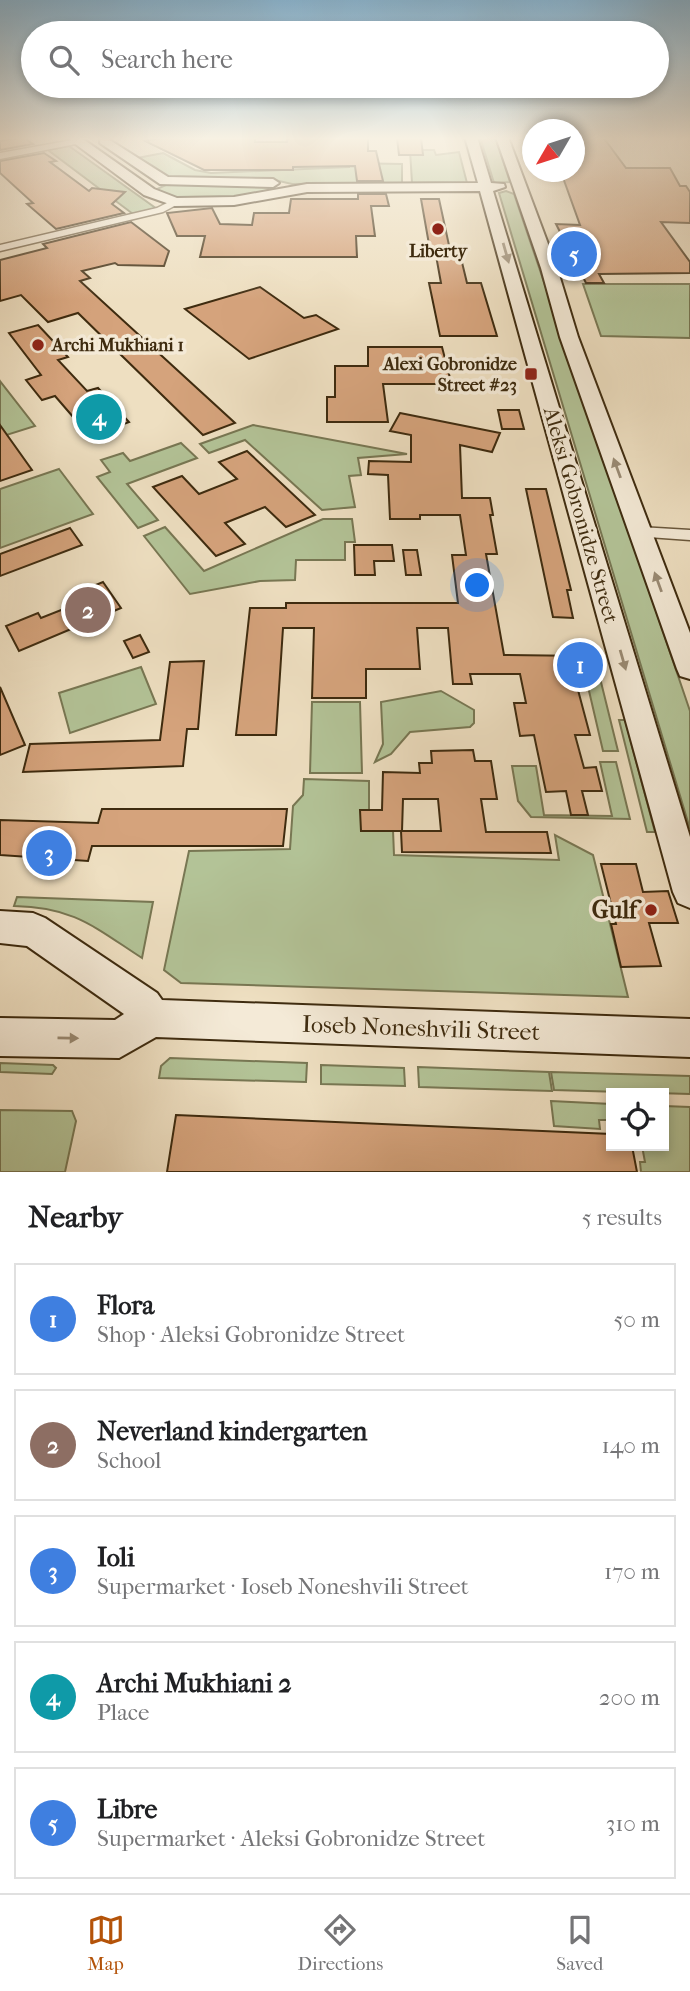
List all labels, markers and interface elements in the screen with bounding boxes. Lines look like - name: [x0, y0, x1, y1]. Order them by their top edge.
- search box: [21, 21, 669, 98]
- icon: search: [45, 41, 83, 79]
- text: Search here: [101, 44, 233, 75]
- north arrow: [522, 119, 585, 182]
- marker: Liberty: [430, 221, 446, 237]
- pin: 5: [551, 228, 597, 280]
- place label: Liberty: [409, 241, 468, 262]
- one-way arrow: [501, 243, 511, 264]
- place label: Archi Mukhiani 1: [51, 335, 184, 356]
- marker: Archi Mukhiani 1: [30, 337, 46, 353]
- place label: Alexi Gobronidze Street #23: [382, 354, 517, 396]
- marker: Alexi Gobronidze Street #23: [523, 366, 539, 382]
- pin: 4: [76, 391, 122, 443]
- street label: Aleksi Gobronidze Street: [538, 403, 624, 626]
- one-way arrow: [611, 458, 622, 479]
- your location: [460, 568, 494, 602]
- one-way arrow: [652, 571, 663, 592]
- pin: 2: [65, 584, 111, 636]
- pin: 1: [557, 639, 603, 691]
- one-way arrow: [618, 649, 629, 671]
- pin: 3: [26, 827, 72, 879]
- place label: Gulf: [592, 896, 642, 924]
- marker: Gulf: [643, 902, 659, 918]
- street label: Ioseb Noneshvili Street: [301, 1010, 541, 1046]
- one-way arrow: [57, 1033, 79, 1044]
- map controls: [606, 1088, 669, 1151]
- button: locate: [606, 1088, 669, 1151]
- text: Nearby: [28, 1200, 123, 1235]
- text: 5 results: [582, 1204, 662, 1231]
- text: Flora: [97, 1290, 154, 1321]
- text: 1: [49, 1306, 57, 1333]
- text: 50 m: [613, 1306, 660, 1333]
- text: Shop · Aleksi Gobronidze Street: [97, 1321, 405, 1348]
- text: Neverland kindergarten: [97, 1416, 367, 1447]
- text: 2: [47, 1432, 59, 1459]
- text: 140 m: [601, 1432, 660, 1459]
- text: School: [97, 1447, 161, 1474]
- text: Ioli: [97, 1542, 135, 1573]
- text: 3: [48, 1558, 58, 1585]
- text: 170 m: [604, 1558, 660, 1585]
- text: Supermarket · Ioseb Noneshvili Street: [97, 1573, 469, 1600]
- text: Archi Mukhiani 2: [97, 1668, 292, 1699]
- text: 4: [46, 1684, 60, 1711]
- text: 200 m: [599, 1684, 660, 1711]
- text: Place: [97, 1699, 149, 1726]
- text: Libre: [97, 1794, 157, 1825]
- text: 5: [48, 1810, 58, 1837]
- text: 310 m: [606, 1810, 660, 1837]
- text: Supermarket · Aleksi Gobronidze Street: [97, 1825, 485, 1852]
- tab: Map: [87, 1911, 125, 1975]
- tab: Directions: [298, 1911, 383, 1975]
- tab: Saved: [556, 1911, 603, 1975]

